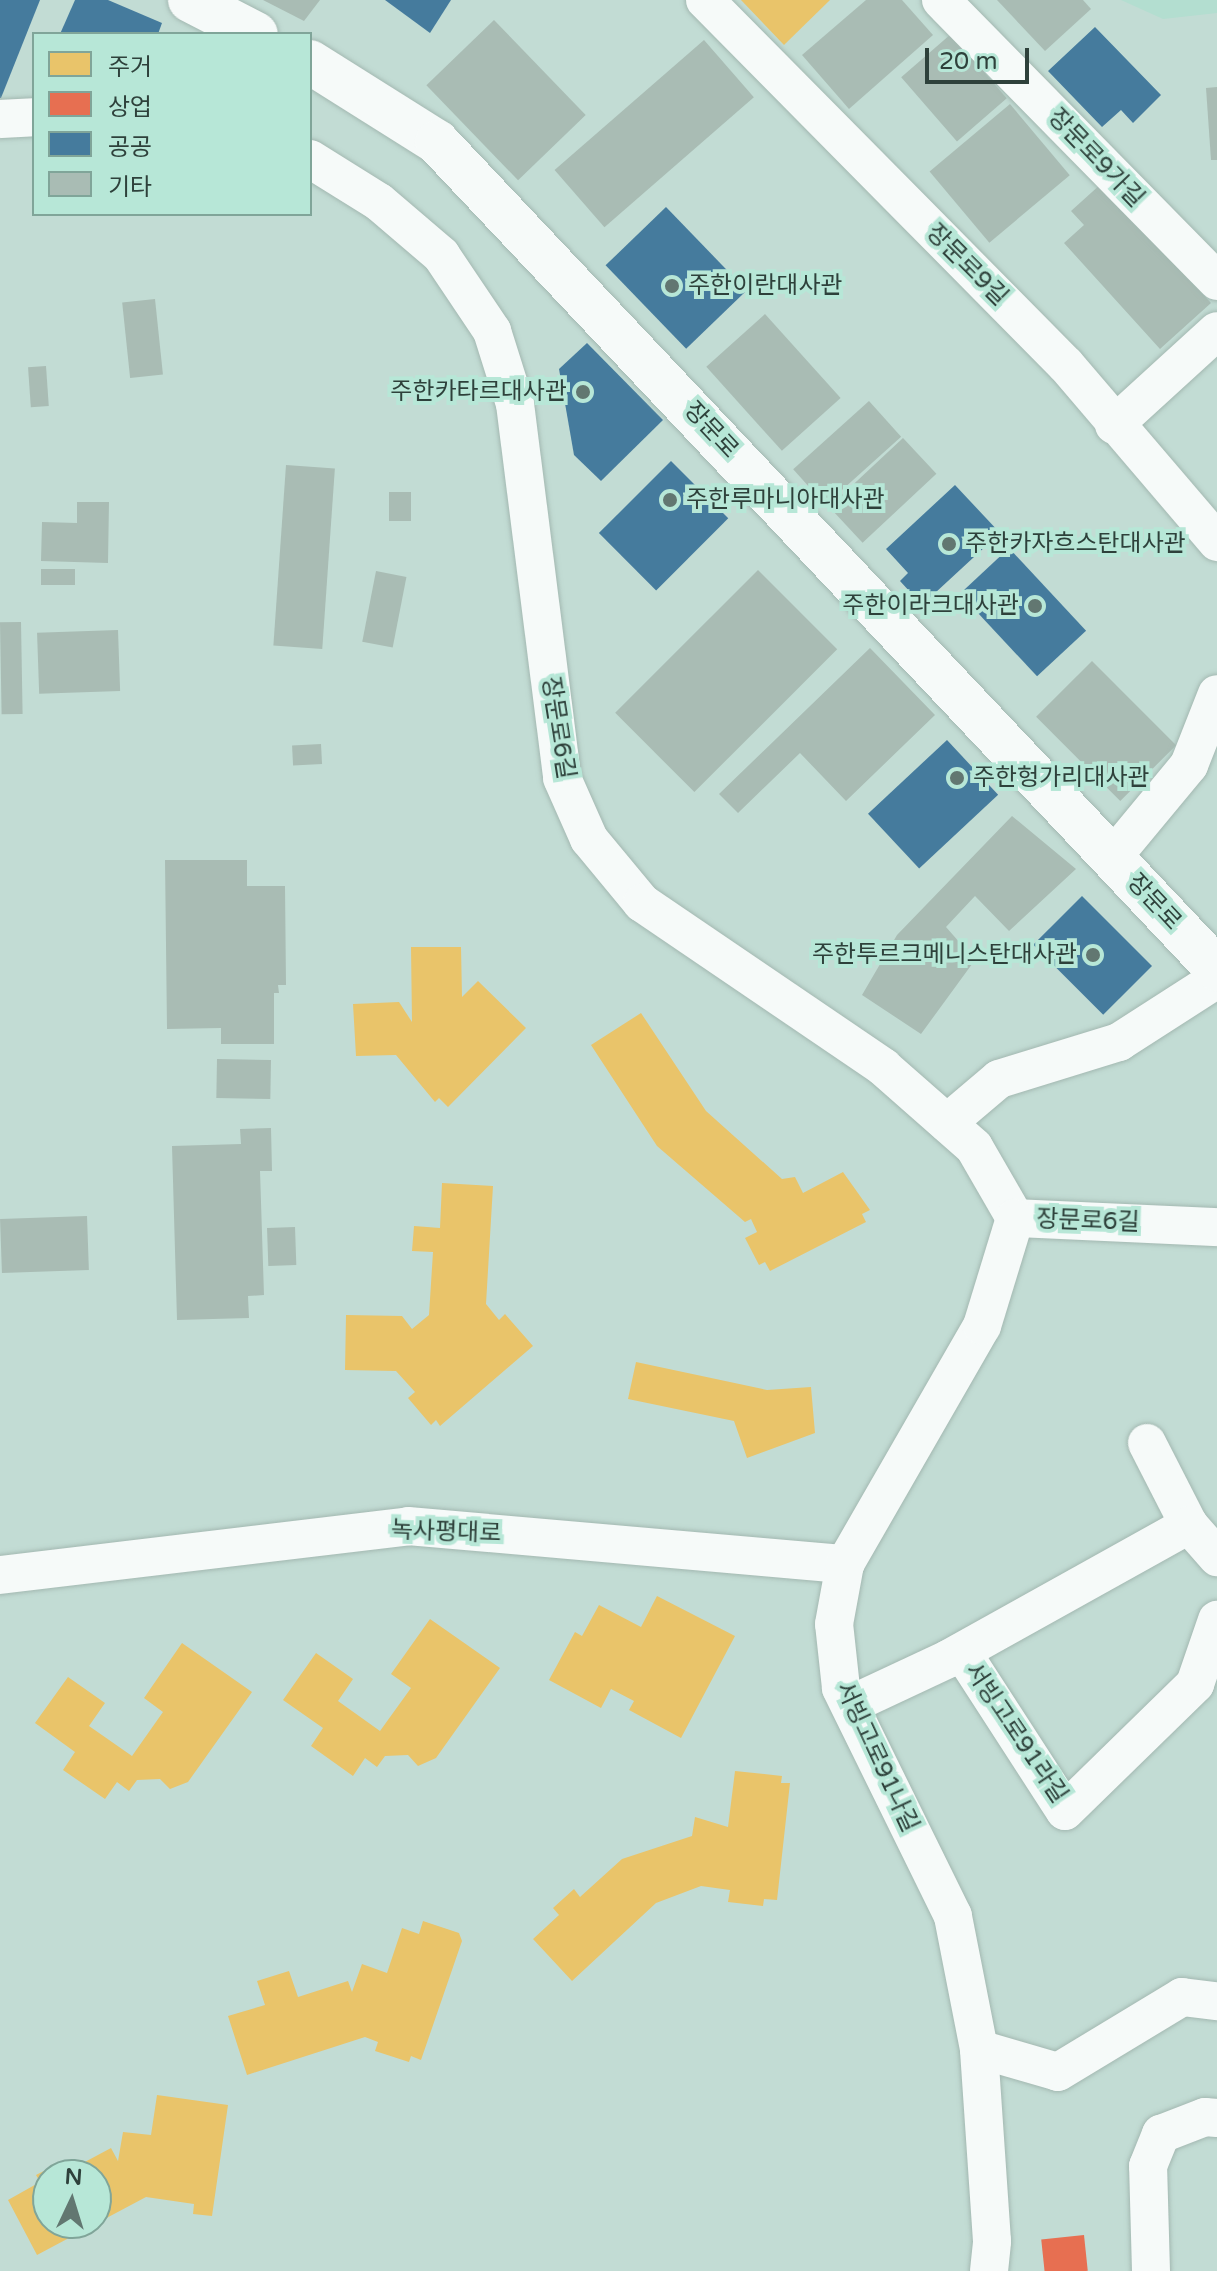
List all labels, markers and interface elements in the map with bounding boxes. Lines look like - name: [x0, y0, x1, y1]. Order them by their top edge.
- legend: [32, 32, 312, 216]
- scale bar: [929, 32, 1033, 82]
- text: 20 m: [939, 47, 997, 76]
- text: 주거: [108, 53, 152, 82]
- text: 상업: [108, 93, 152, 122]
- street label: 장문로9가길: [1042, 103, 1150, 213]
- text: 공공: [108, 133, 152, 162]
- text: 기타: [108, 173, 152, 202]
- street label: 장문로9길: [920, 218, 1014, 312]
- place label: 주한이란대사관: [688, 272, 843, 300]
- marker: 주한이란대사관: [663, 277, 681, 295]
- place label: 주한카타르대사관: [390, 378, 567, 406]
- marker: 주한카타르대사관: [574, 383, 592, 401]
- street label: 장문로: [678, 396, 744, 464]
- place label: 주한루마니아대사관: [686, 486, 885, 514]
- marker: 주한루마니아대사관: [661, 491, 679, 509]
- place label: 주한카자흐스탄대사관: [965, 530, 1186, 558]
- marker: 주한카자흐스탄대사관: [940, 535, 958, 553]
- place label: 주한이라크대사관: [842, 592, 1019, 620]
- marker: 주한이라크대사관: [1026, 597, 1044, 615]
- street label: 장문로6길: [536, 675, 580, 781]
- place label: 주한헝가리대사관: [973, 764, 1150, 792]
- marker: 주한헝가리대사관: [948, 769, 966, 787]
- street label: 장문로: [1121, 868, 1187, 936]
- place label: 주한투르크메니스탄대사관: [812, 941, 1077, 969]
- marker: 주한투르크메니스탄대사관: [1084, 946, 1102, 964]
- street label: 장문로6길: [1036, 1205, 1140, 1237]
- street label: 녹사평대로: [390, 1516, 502, 1548]
- street label: 서빙고로91라길: [959, 1658, 1073, 1808]
- street label: 서빙고로91나길: [830, 1677, 924, 1837]
- north arrow: [32, 2159, 112, 2239]
- text: N: [64, 2163, 83, 2191]

